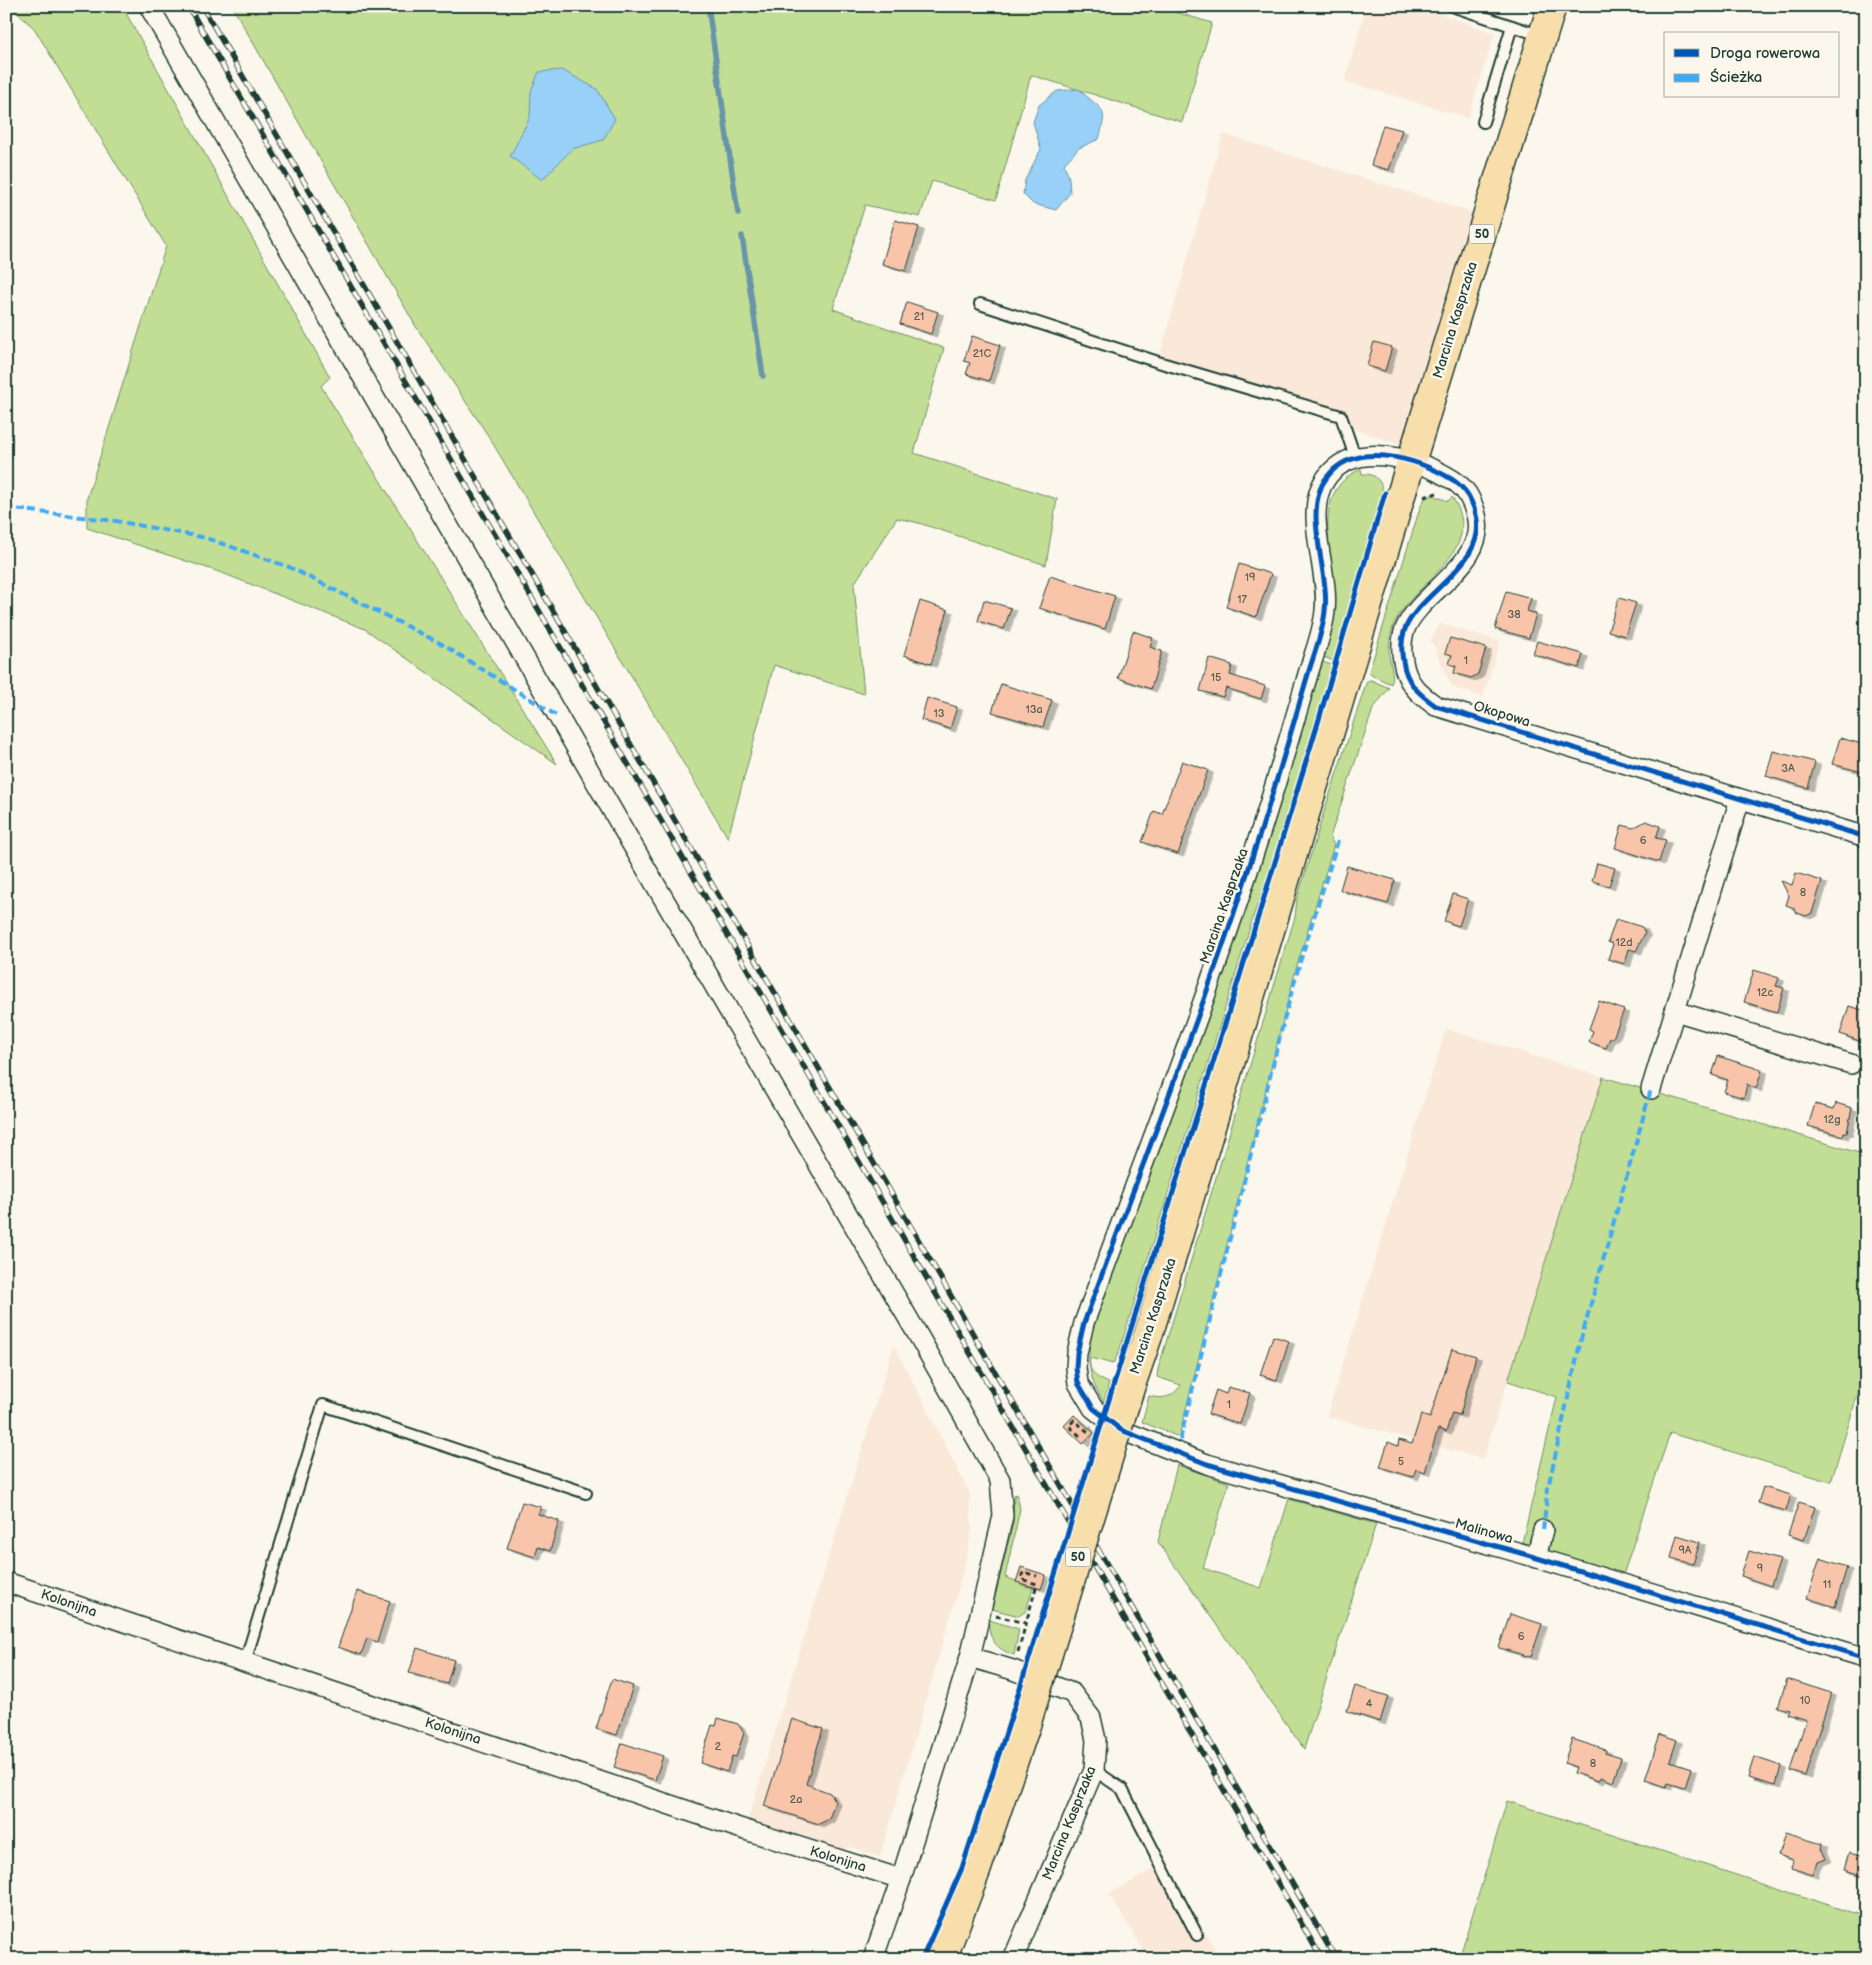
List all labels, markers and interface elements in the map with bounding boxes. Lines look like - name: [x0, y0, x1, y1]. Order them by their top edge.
- legend: [1664, 32, 1840, 98]
- text: Droga rowerowa: [1710, 44, 1820, 63]
- text: Ścieżka: [1710, 68, 1762, 87]
- road number: 50: [1470, 224, 1494, 243]
- street label: Marcina Kasprzaka: [1429, 259, 1481, 380]
- house number: 21: [914, 310, 924, 323]
- house number: 21C: [973, 347, 991, 360]
- house number: 19: [1245, 571, 1255, 584]
- house number: 17: [1237, 593, 1247, 606]
- house number: 38: [1507, 608, 1521, 621]
- house number: 1: [1464, 654, 1468, 667]
- house number: 15: [1211, 671, 1221, 684]
- street label: Okopowa: [1472, 697, 1533, 731]
- house number: 13a: [1025, 703, 1043, 716]
- house number: 13: [933, 707, 945, 720]
- house number: 3A: [1781, 762, 1795, 775]
- house number: 6: [1640, 834, 1647, 847]
- street label: Marcina Kasprzaka: [1196, 846, 1252, 966]
- house number: 8: [1800, 886, 1806, 899]
- house number: 12d: [1615, 936, 1633, 949]
- house number: 12c: [1757, 986, 1773, 999]
- house number: 12g: [1823, 1113, 1841, 1126]
- street label: Marcina Kasprzaka: [1126, 1256, 1180, 1376]
- house number: 1: [1227, 1398, 1231, 1411]
- house number: 5: [1398, 1455, 1404, 1468]
- street label: Malinowa: [1453, 1515, 1515, 1547]
- house number: 9A: [1678, 1544, 1692, 1557]
- road number: 50: [1066, 1548, 1090, 1566]
- house number: 9: [1757, 1562, 1763, 1575]
- house number: 11: [1823, 1578, 1831, 1591]
- street label: Kolonijna: [39, 1585, 99, 1621]
- house number: 6: [1518, 1630, 1525, 1643]
- house number: 10: [1800, 1694, 1811, 1707]
- house number: 4: [1366, 1697, 1373, 1710]
- street label: Kolonijna: [423, 1714, 483, 1748]
- house number: 2: [715, 1740, 722, 1753]
- house number: 8: [1590, 1757, 1596, 1770]
- street label: Marcina Kasprzaka: [1038, 1764, 1100, 1882]
- house number: 2a: [790, 1793, 802, 1806]
- street label: Kolonijna: [808, 1842, 868, 1876]

